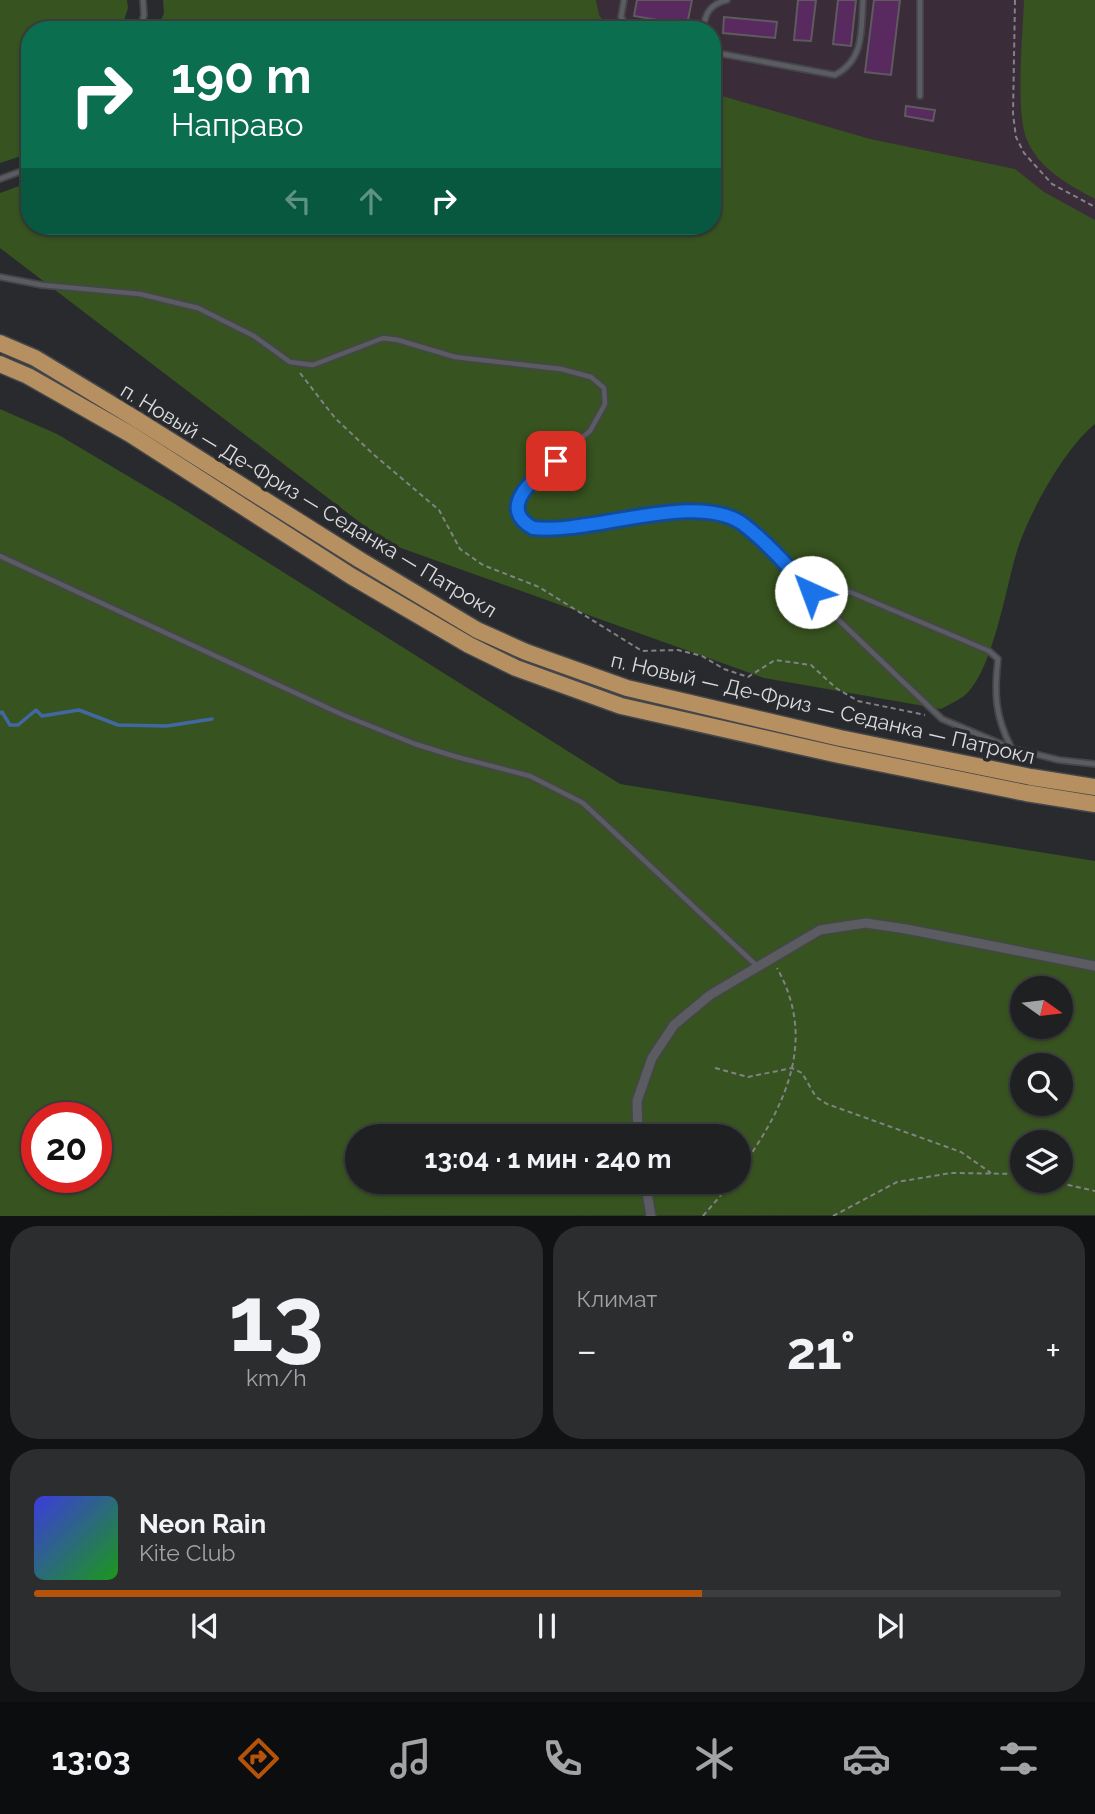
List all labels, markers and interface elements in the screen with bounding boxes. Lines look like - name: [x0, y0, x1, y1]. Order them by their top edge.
- text: 190 m: [171, 47, 312, 104]
- icon: right: [56, 49, 147, 140]
- text: Направо: [171, 106, 303, 143]
- icon: left: [279, 182, 317, 220]
- icon: ahead: [352, 182, 390, 220]
- icon: right: [425, 182, 463, 220]
- street label: п. Новый — Де-Фриз — Седанка — Патрокл: [116, 377, 502, 623]
- pin: [526, 431, 586, 491]
- icon: arrive: [537, 442, 575, 480]
- position arrow: [774, 555, 848, 629]
- street label: п. Новый — Де-Фриз — Седанка — Патрокл: [609, 647, 1037, 769]
- north arrow: [1010, 976, 1073, 1040]
- map controls: [1010, 976, 1073, 1193]
- button: search: [1010, 1053, 1073, 1116]
- speed limit sign: 20: [21, 1102, 112, 1193]
- button: layers: [1010, 1130, 1073, 1193]
- text: 13:04 · 1 мин · 240 m: [425, 1144, 671, 1174]
- text: 13: [228, 1265, 324, 1372]
- text: Климат: [577, 1285, 657, 1312]
- text: 21°: [787, 1320, 855, 1381]
- text: −: [577, 1328, 597, 1373]
- text: +: [1045, 1328, 1061, 1373]
- text: km/h: [246, 1364, 307, 1391]
- text: Neon Rain: [139, 1509, 266, 1539]
- text: Kite Club: [139, 1539, 236, 1566]
- icon: previous: [186, 1607, 224, 1645]
- icon: pause: [528, 1607, 566, 1645]
- icon: next: [871, 1607, 909, 1645]
- icon: directions: [234, 1734, 283, 1783]
- icon: music: [386, 1734, 435, 1783]
- icon: phone: [538, 1734, 587, 1783]
- icon: climate: [690, 1734, 739, 1783]
- icon: car: [842, 1734, 891, 1783]
- icon: filters: [994, 1734, 1043, 1783]
- text: 13:03: [52, 1740, 131, 1777]

